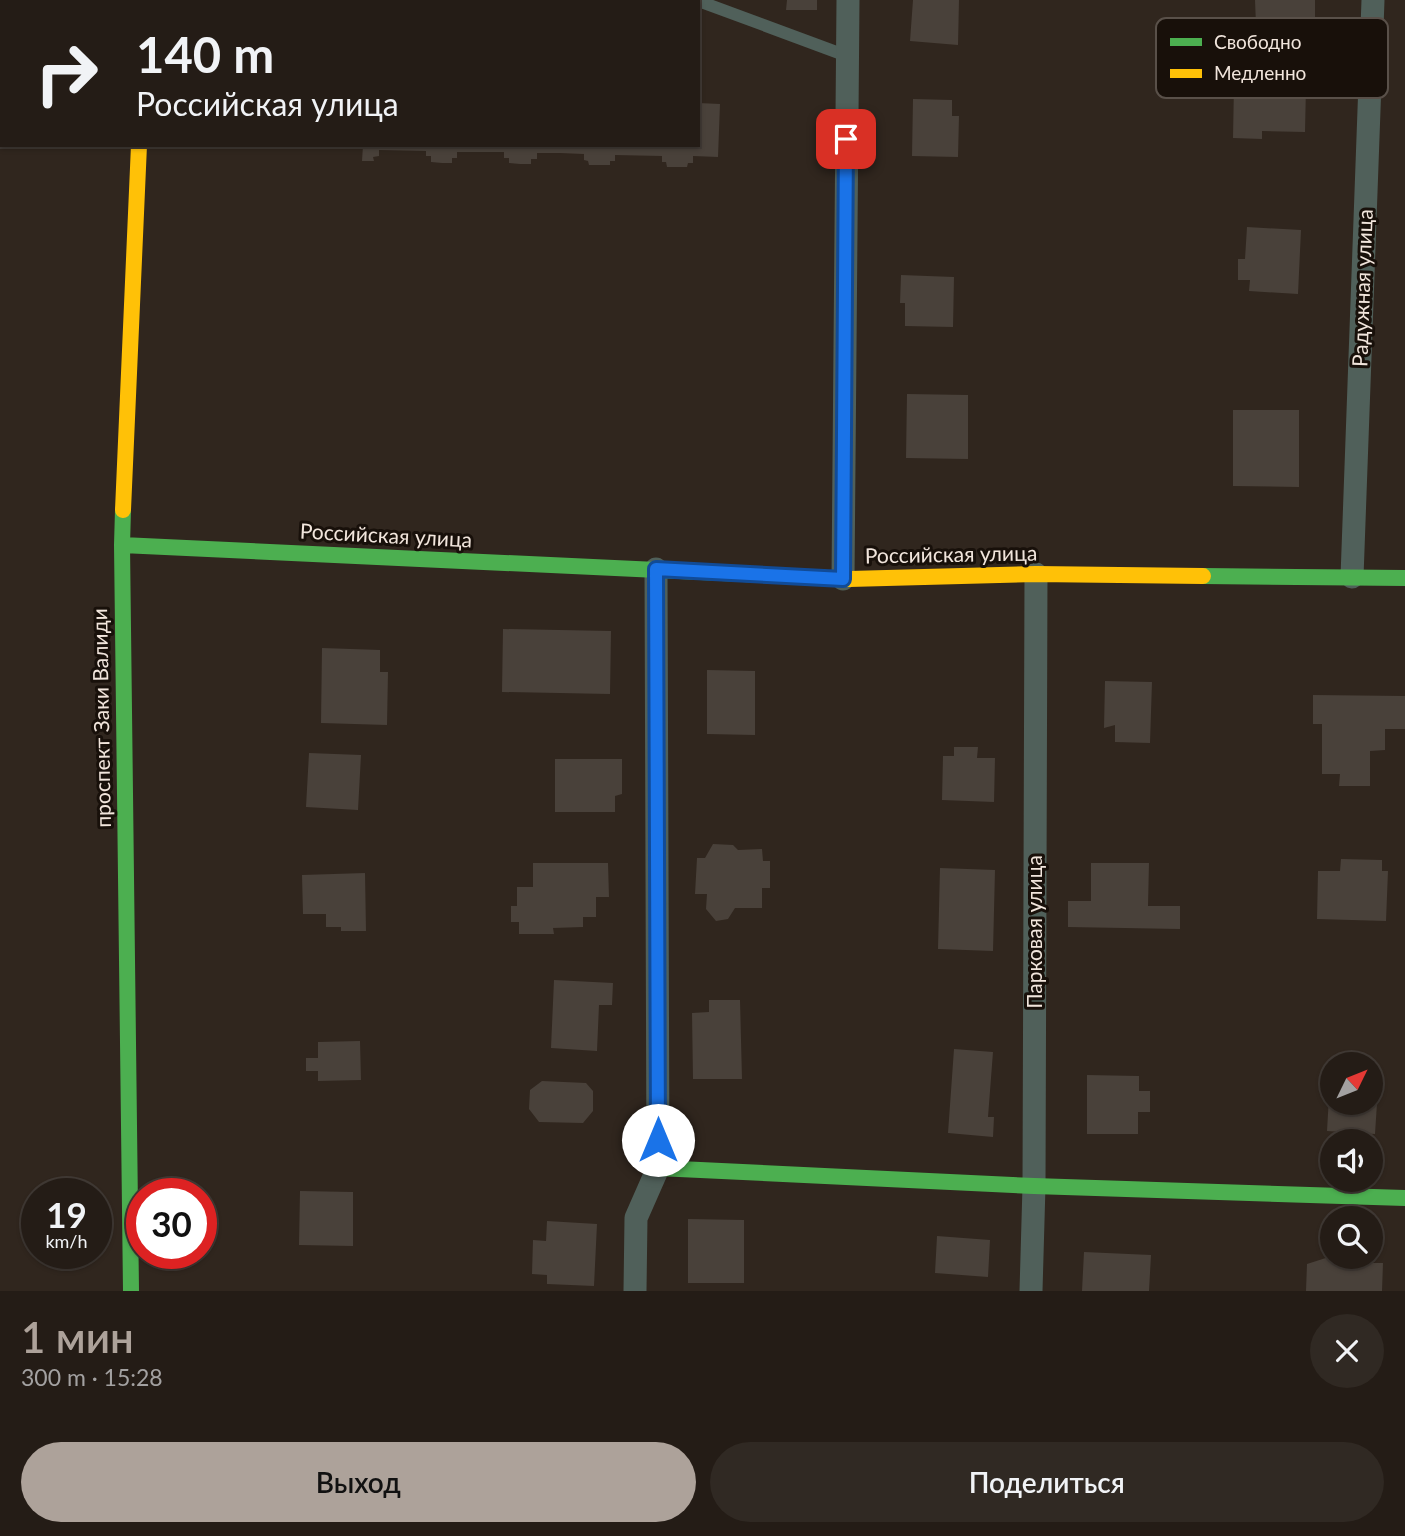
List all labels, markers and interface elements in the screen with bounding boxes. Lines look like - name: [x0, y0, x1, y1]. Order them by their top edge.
- legend: [1156, 18, 1388, 98]
- text: 140 m: [136, 25, 274, 83]
- icon: right: [21, 28, 112, 119]
- text: Свободно: [1214, 30, 1302, 53]
- text: Медленно: [1214, 61, 1306, 84]
- text: Российская улица: [136, 84, 399, 123]
- pin: [816, 109, 876, 169]
- icon: arrive: [827, 120, 865, 158]
- street label: Радужная улица: [1346, 209, 1377, 367]
- street label: Российская улица: [299, 518, 473, 551]
- street label: Российская улица: [865, 539, 1037, 568]
- street label: проспект Заки Валиди: [86, 608, 115, 828]
- street label: Парковая улица: [1021, 855, 1046, 1009]
- north arrow: [1320, 1052, 1382, 1115]
- map controls: [1320, 1052, 1383, 1269]
- position arrow: [621, 1103, 695, 1177]
- button: sound: [1320, 1129, 1383, 1192]
- speed limit sign: 30: [126, 1178, 217, 1269]
- text: 19: [46, 1193, 87, 1235]
- button: search: [1320, 1206, 1383, 1269]
- text: km/h: [45, 1230, 88, 1252]
- text: 1 мин: [21, 1312, 134, 1362]
- button: close: [1310, 1314, 1384, 1388]
- text: 300 m · 15:28: [21, 1363, 163, 1391]
- button: Выход: [21, 1442, 696, 1522]
- button: Поделиться: [710, 1442, 1384, 1522]

